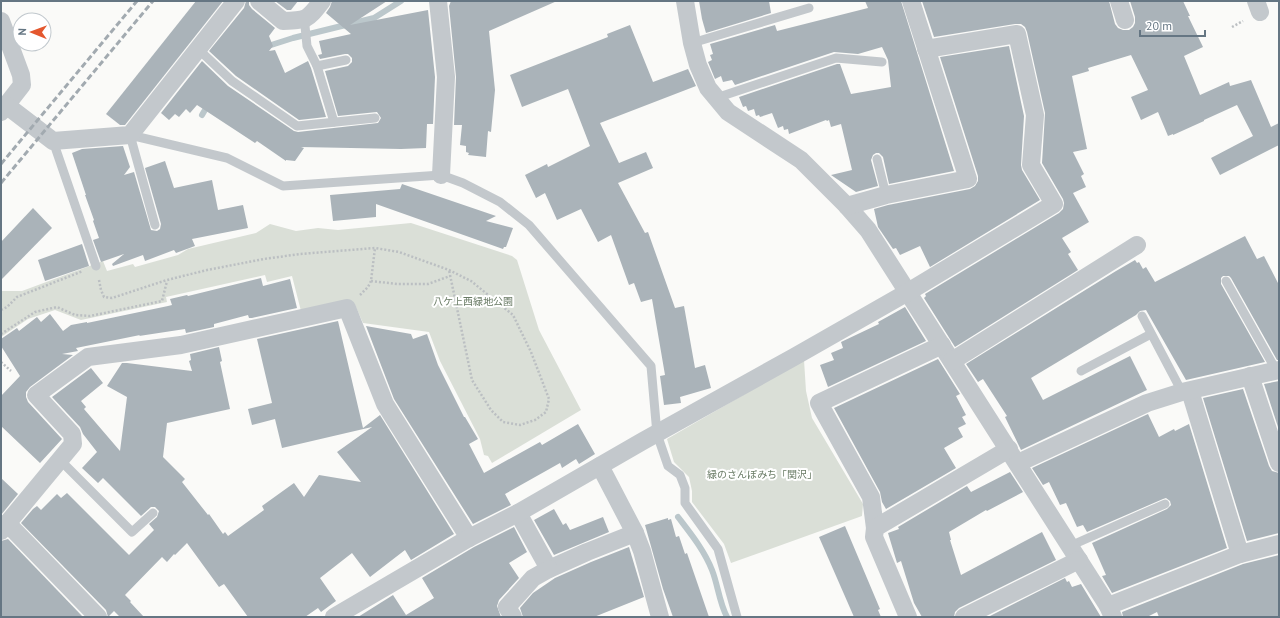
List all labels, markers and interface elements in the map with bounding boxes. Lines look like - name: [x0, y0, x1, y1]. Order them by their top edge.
- north arrow: [12, 12, 52, 52]
- scale bar: [1140, 12, 1205, 38]
- text: 20 m: [1146, 18, 1172, 33]
- text: N: [15, 28, 29, 36]
- park label: 八ケ上西緑地公園: [433, 295, 513, 308]
- park label: 緑のさんぽみち「関沢」: [707, 468, 817, 481]

